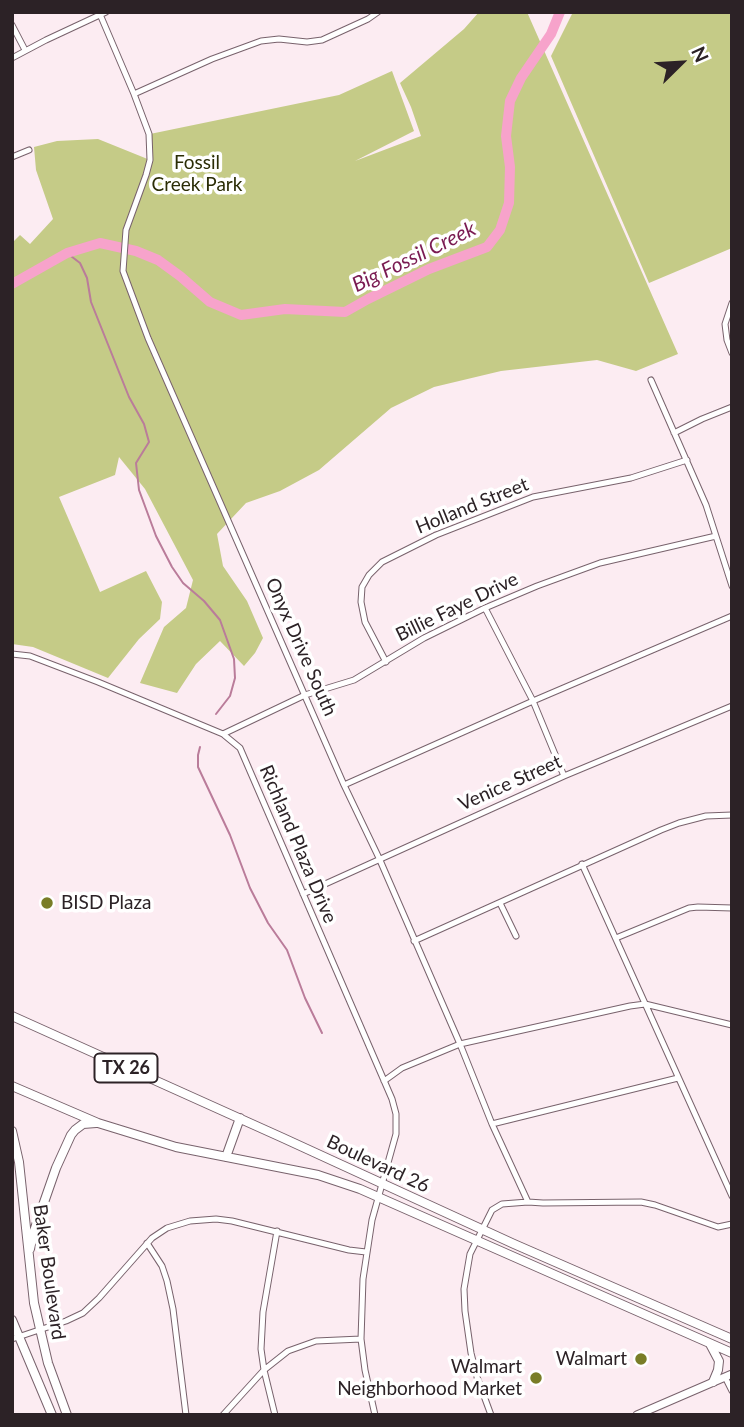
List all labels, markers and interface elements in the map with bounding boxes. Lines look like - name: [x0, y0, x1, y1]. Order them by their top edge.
- north arrow: [646, 28, 716, 98]
- text: N: [687, 43, 714, 66]
- park label: Fossil Creek Park: [152, 152, 242, 196]
- water label: Big Fossil Creek: [348, 216, 480, 298]
- street label: Holland Street: [412, 473, 532, 539]
- street label: Billie Faye Drive: [392, 568, 522, 646]
- street label: Onyx Drive South: [260, 574, 342, 720]
- street label: Venice Street: [455, 750, 565, 816]
- street label: Richland Plaza Drive: [254, 762, 342, 926]
- place label: BISD Plaza: [61, 892, 152, 914]
- marker: BISD Plaza: [39, 895, 55, 911]
- road number: TX 26: [94, 1054, 158, 1083]
- street label: Boulevard 26: [323, 1130, 433, 1198]
- street label: Baker Boulevard: [28, 1203, 70, 1341]
- place label: Walmart: [556, 1348, 627, 1370]
- marker: Walmart: [633, 1351, 649, 1367]
- place label: Walmart Neighborhood Market: [337, 1356, 522, 1400]
- marker: Walmart Neighborhood Market: [528, 1370, 544, 1386]

